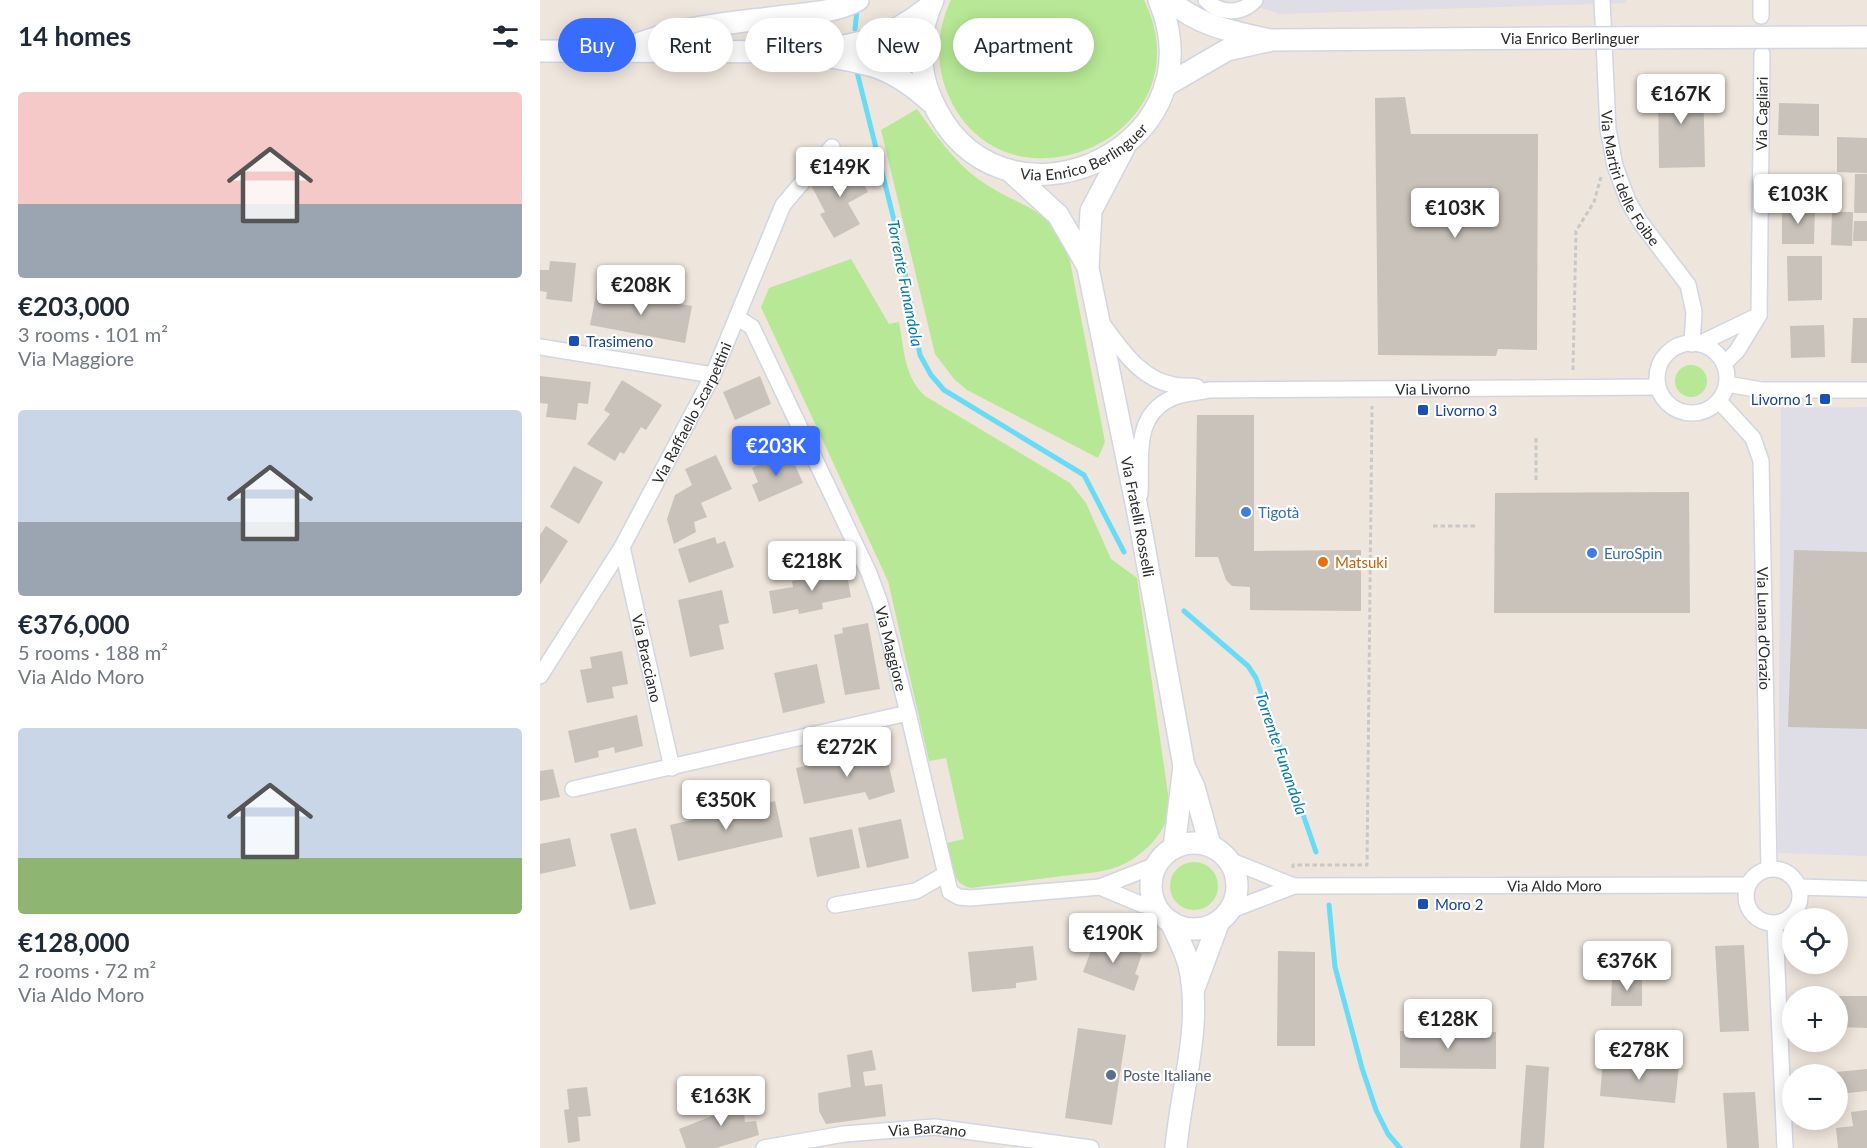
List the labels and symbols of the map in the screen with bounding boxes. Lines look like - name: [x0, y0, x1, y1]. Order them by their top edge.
- street label: Via Enrico Berlinguer: [1501, 29, 1640, 47]
- pin: €167K: [1639, 74, 1723, 125]
- street label: Via Cagliari: [1752, 76, 1771, 151]
- street label: Via Martiri delle Foibe: [1598, 110, 1664, 249]
- street label: Via Enrico Berlinguer: [1019, 119, 1151, 183]
- pin: €149K: [798, 147, 882, 198]
- pin: €103K: [1756, 174, 1840, 225]
- pin: €103K: [1413, 188, 1497, 239]
- water label: Torrente Funandola: [884, 218, 928, 348]
- pin: €208K: [599, 265, 683, 316]
- place label: Trasimeno: [586, 332, 653, 350]
- marker: Trasimeno: [567, 334, 581, 348]
- street label: Via Raffaello Scarpettini: [648, 339, 735, 487]
- street label: Via Livorno: [1395, 379, 1470, 398]
- place label: Livorno 1: [1751, 390, 1813, 408]
- marker: Livorno 1: [1818, 392, 1832, 406]
- place label: Livorno 3: [1435, 401, 1497, 419]
- marker: Livorno 3: [1416, 403, 1430, 417]
- pin: €203K: [734, 426, 818, 477]
- street label: Via Fratelli Rosselli: [1118, 455, 1159, 578]
- place label: Tigotà: [1258, 503, 1299, 521]
- marker: Tigotà: [1239, 505, 1253, 519]
- pin: €218K: [770, 541, 854, 592]
- place label: EuroSpin: [1604, 544, 1663, 562]
- marker: EuroSpin: [1585, 546, 1599, 560]
- place label: Matsuki: [1335, 553, 1388, 571]
- marker: Matsuki: [1316, 555, 1330, 569]
- street label: Via Luana d'Orazio: [1754, 567, 1774, 690]
- street label: Via Maggiore: [872, 604, 911, 693]
- street label: Via Bracciano: [628, 613, 666, 704]
- water label: Torrente Funandola: [1252, 689, 1312, 817]
- pin: €272K: [805, 727, 889, 778]
- pin: €350K: [684, 780, 768, 831]
- street label: Via Aldo Moro: [1507, 876, 1602, 895]
- place label: Moro 2: [1435, 895, 1483, 913]
- marker: Moro 2: [1416, 897, 1430, 911]
- pin: €190K: [1071, 913, 1155, 964]
- pin: €376K: [1585, 941, 1669, 992]
- pin: €128K: [1406, 999, 1490, 1050]
- pin: €278K: [1597, 1030, 1681, 1081]
- place label: Poste Italiane: [1123, 1066, 1211, 1084]
- marker: Poste Italiane: [1104, 1068, 1118, 1082]
- pin: €163K: [679, 1076, 763, 1127]
- street label: Via Barzano: [888, 1118, 968, 1140]

